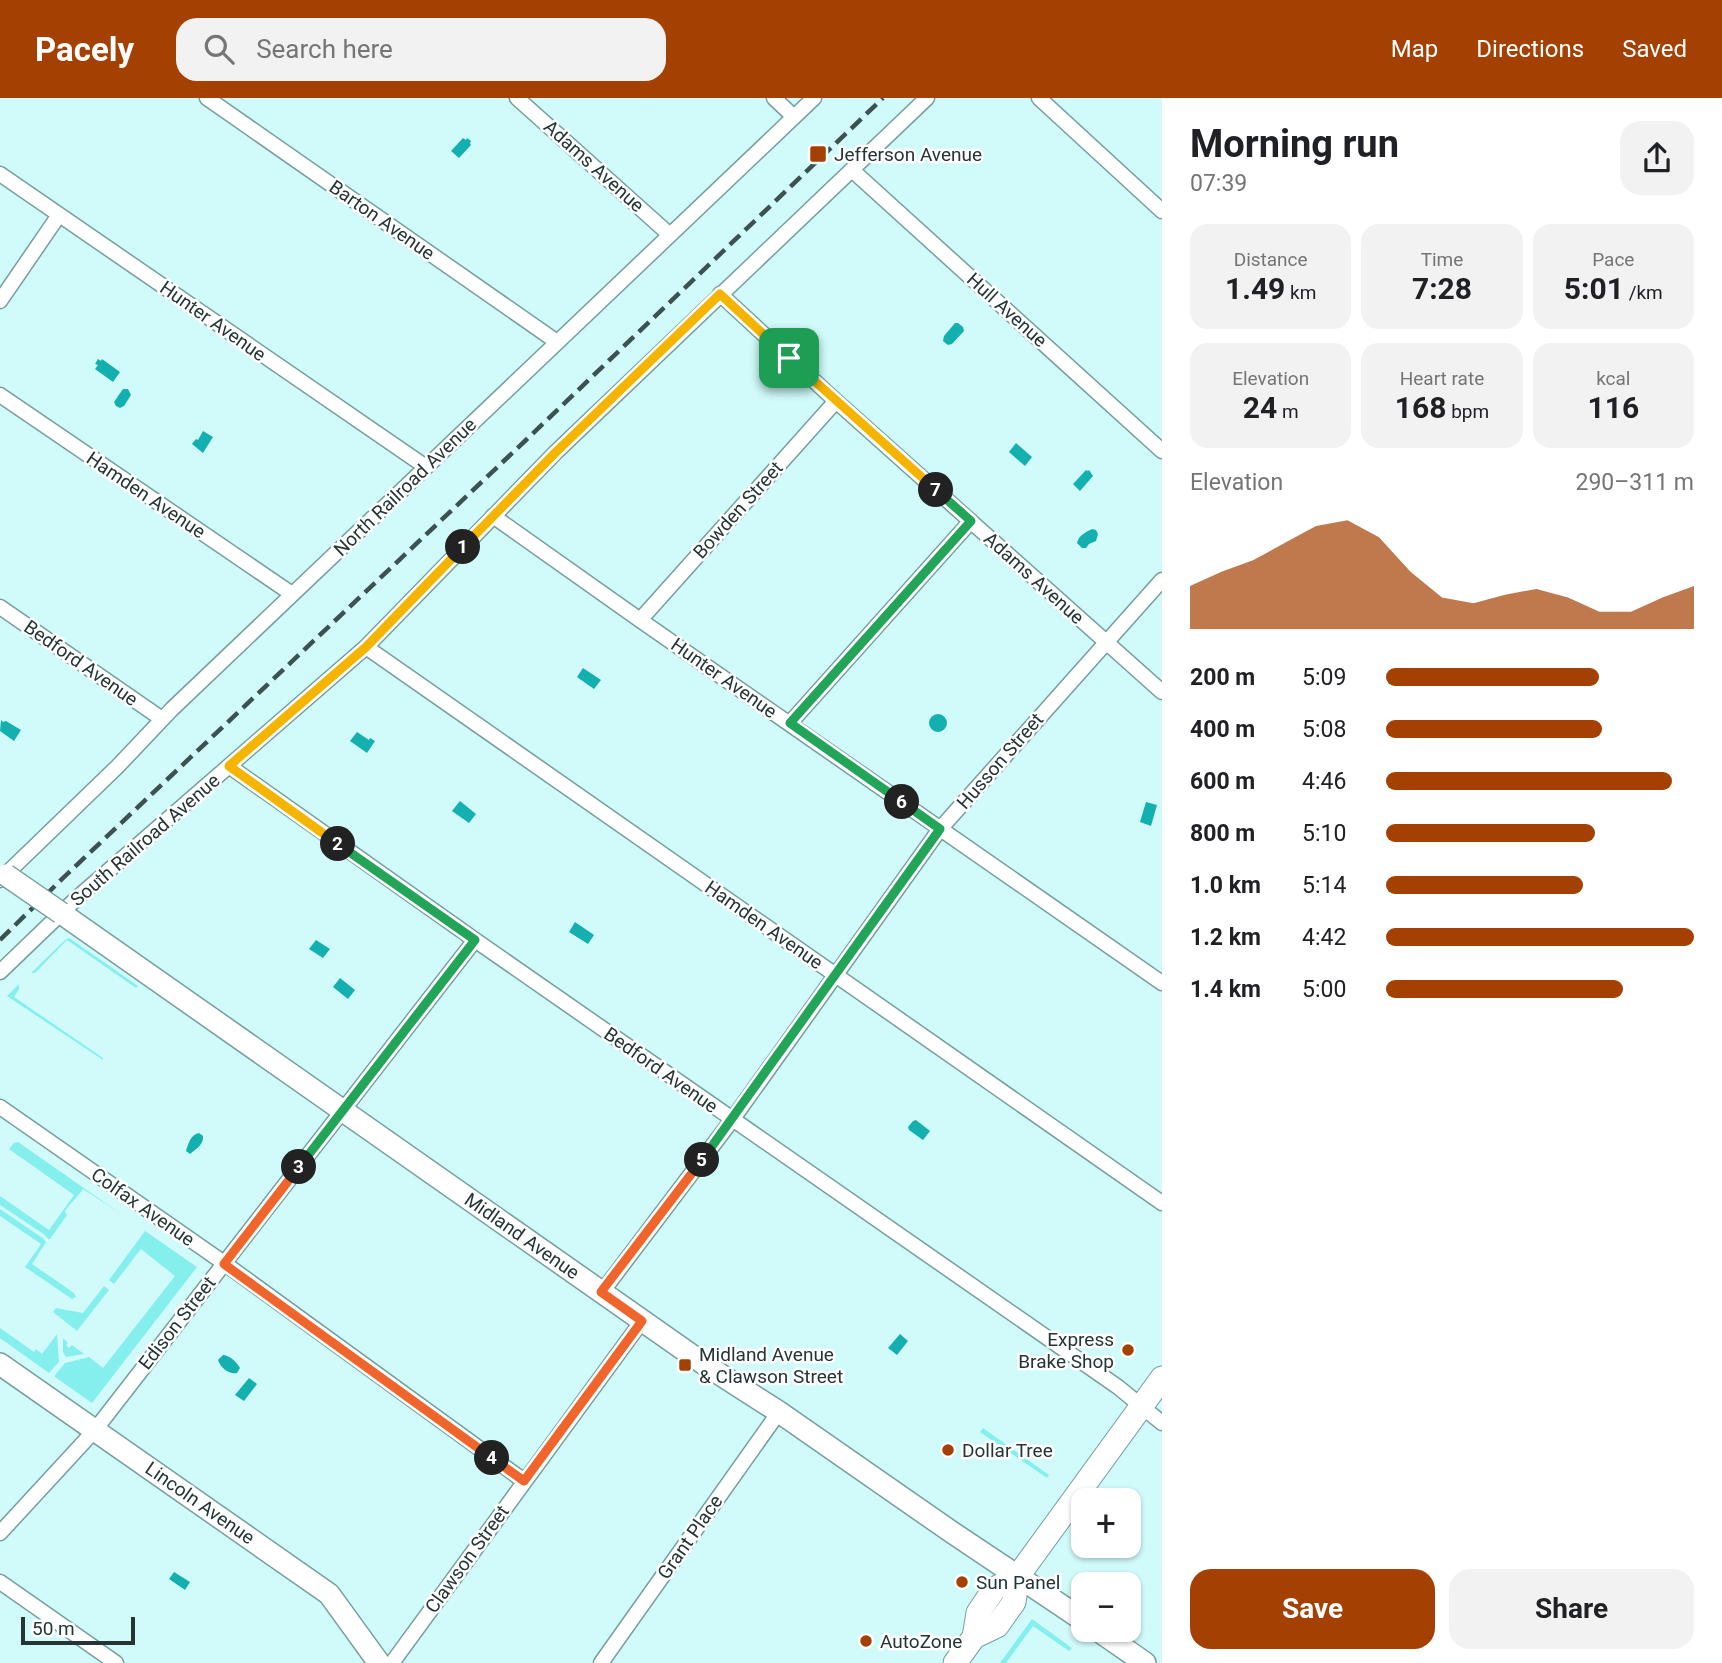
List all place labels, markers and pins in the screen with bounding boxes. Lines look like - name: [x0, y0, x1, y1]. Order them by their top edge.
- place label: Jefferson Avenue: [834, 143, 982, 166]
- marker: Jefferson Avenue: [808, 144, 828, 164]
- pin: [759, 328, 819, 388]
- pin: 7: [918, 472, 954, 508]
- pin: 1: [446, 530, 480, 564]
- pin: 6: [884, 784, 920, 820]
- pin: 2: [320, 826, 356, 862]
- pin: 5: [684, 1142, 720, 1178]
- pin: 3: [282, 1150, 316, 1184]
- place label: Express Brake Shop: [1018, 1328, 1114, 1373]
- marker: Express Brake Shop: [1120, 1342, 1136, 1358]
- place label: Midland Avenue & Clawson Street: [699, 1343, 843, 1388]
- marker: Midland Avenue & Clawson Street: [677, 1357, 693, 1373]
- place label: Dollar Tree: [962, 1439, 1053, 1462]
- pin: 4: [475, 1440, 510, 1476]
- marker: Dollar Tree: [940, 1442, 956, 1458]
- place label: Sun Panel: [976, 1571, 1060, 1594]
- marker: Sun Panel: [954, 1574, 970, 1590]
- place label: AutoZone: [880, 1630, 962, 1653]
- marker: AutoZone: [858, 1633, 874, 1649]

